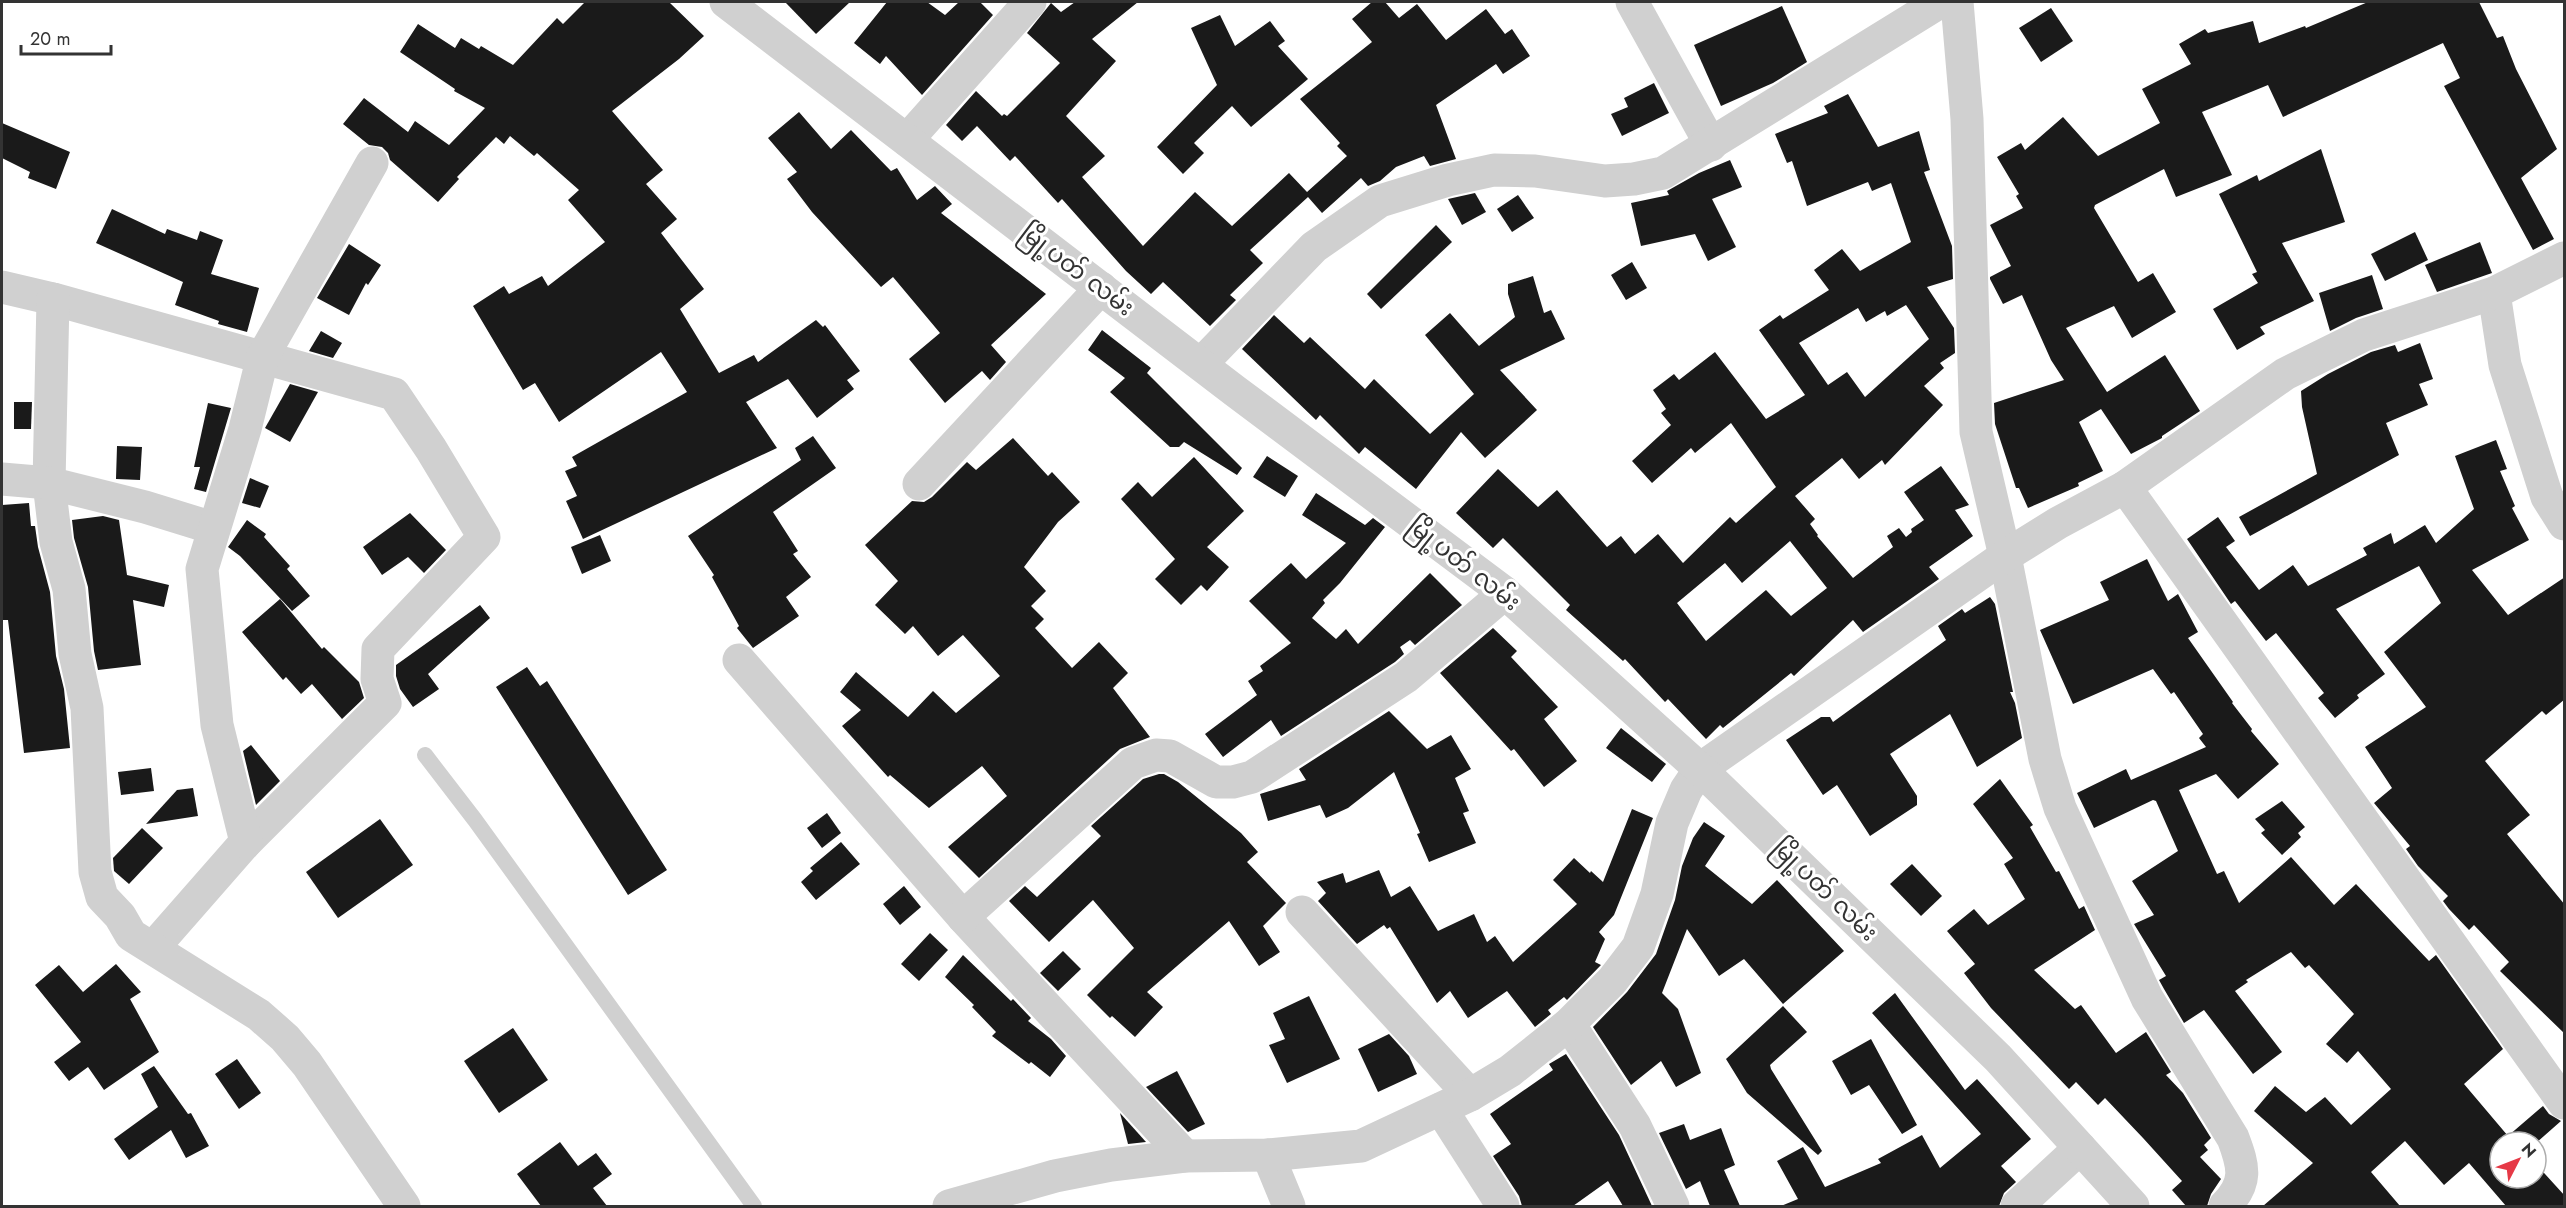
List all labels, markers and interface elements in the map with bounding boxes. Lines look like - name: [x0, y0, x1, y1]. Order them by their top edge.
- scale bar: [21, 18, 111, 56]
- text: 20 m: [30, 26, 70, 52]
- street label: မြို့ပတ် လမ်း: [1012, 215, 1142, 326]
- street label: မြို့ပတ် လမ်း: [1399, 508, 1528, 621]
- street label: မြို့ပတ် လမ်း: [1763, 830, 1886, 951]
- north arrow: [2488, 1130, 2548, 1190]
- text: N: [2516, 1138, 2542, 1163]

